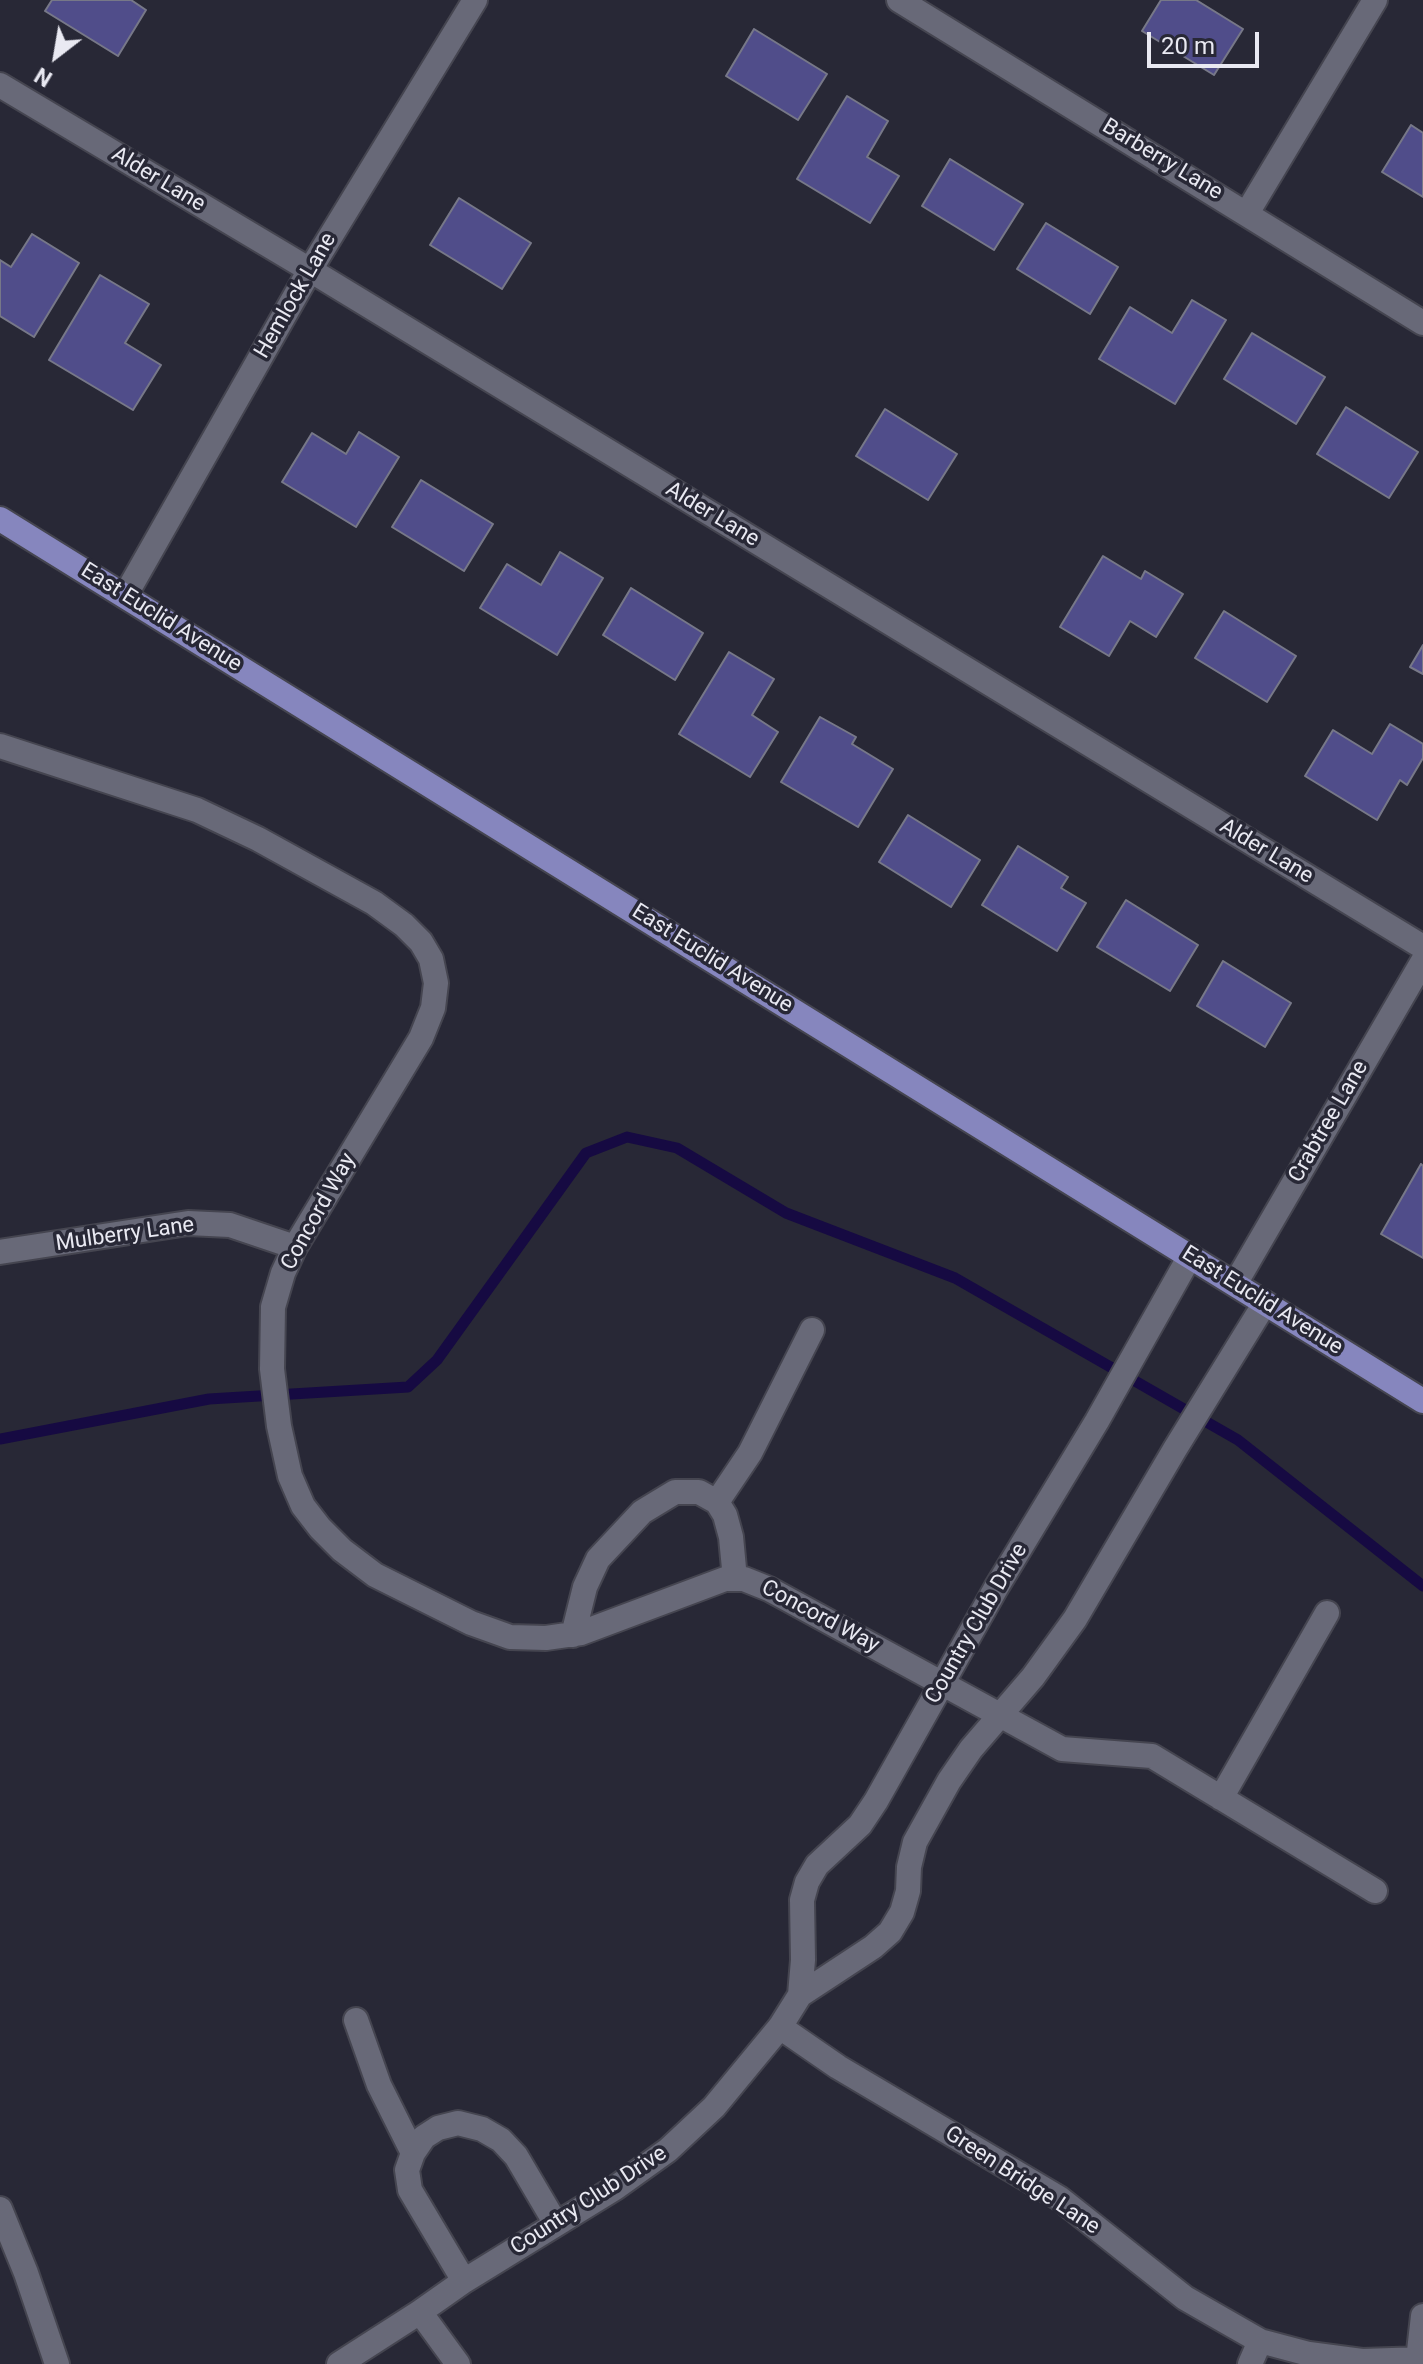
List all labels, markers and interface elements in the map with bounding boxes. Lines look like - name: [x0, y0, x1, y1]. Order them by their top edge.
- north arrow: [16, 16, 96, 96]
- scale bar: [1151, 16, 1263, 66]
- text: 20 m: [1161, 32, 1215, 60]
- text: N: [30, 62, 56, 92]
- street label: Barberry Lane: [1097, 114, 1227, 206]
- street label: Alder Lane: [106, 142, 210, 218]
- street label: Hemlock Lane: [249, 229, 343, 363]
- street label: Alder Lane: [660, 477, 764, 553]
- street label: East Euclid Avenue: [76, 558, 246, 678]
- street label: Alder Lane: [1214, 814, 1318, 890]
- street label: East Euclid Avenue: [627, 899, 797, 1019]
- street label: Crabtree Lane: [1283, 1056, 1375, 1188]
- street label: Concord Way: [276, 1149, 362, 1275]
- street label: Mulberry Lane: [54, 1212, 196, 1258]
- street label: East Euclid Avenue: [1177, 1241, 1347, 1361]
- street label: Country Club Drive: [920, 1539, 1034, 1709]
- street label: Concord Way: [757, 1575, 883, 1659]
- street label: Green Bridge Lane: [940, 2121, 1104, 2241]
- street label: Country Club Drive: [506, 2141, 672, 2261]

